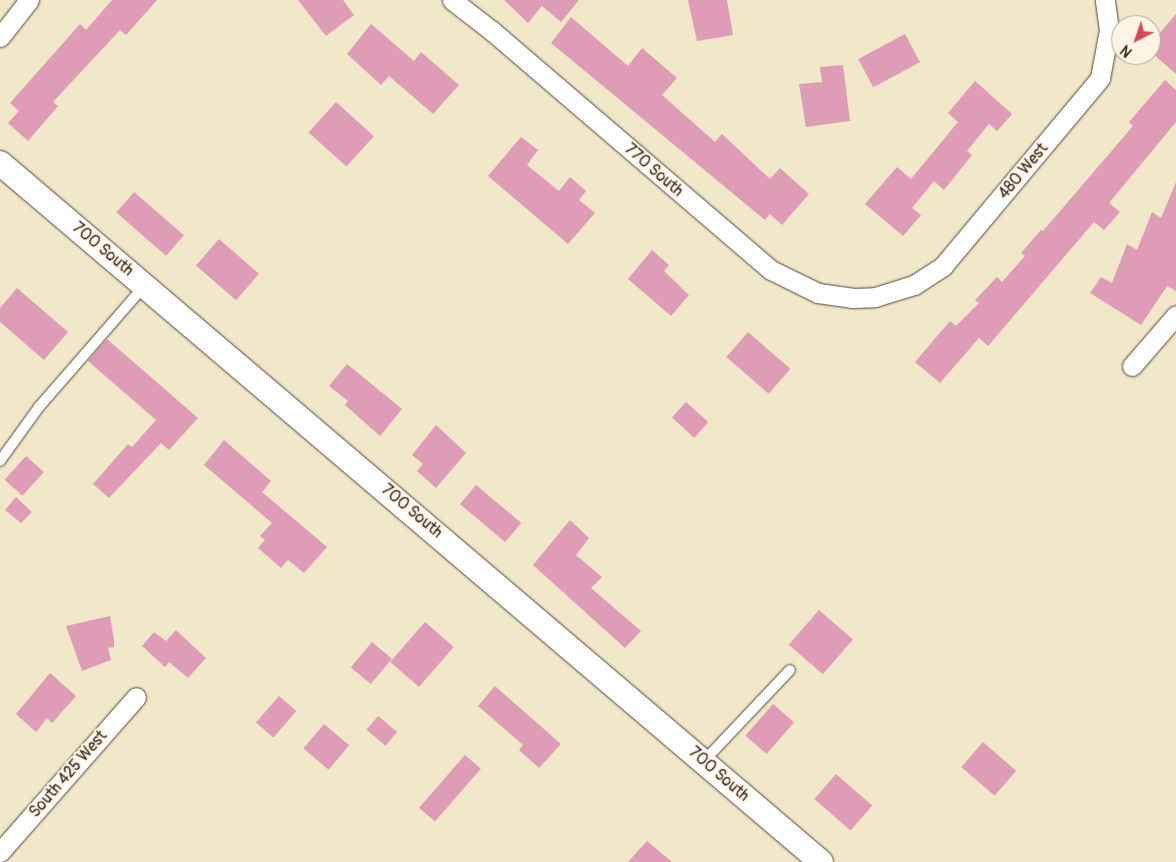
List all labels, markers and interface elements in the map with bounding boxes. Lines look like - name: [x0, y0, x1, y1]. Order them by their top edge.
- north arrow: [1111, 15, 1161, 65]
- text: N: [1117, 41, 1136, 60]
- street label: 770 South: [621, 139, 687, 201]
- street label: 480 West: [994, 139, 1052, 203]
- street label: 700 South: [69, 218, 137, 280]
- street label: 700 South: [378, 480, 446, 542]
- street label: South 425 West: [25, 727, 111, 821]
- street label: 700 South: [685, 743, 753, 805]

